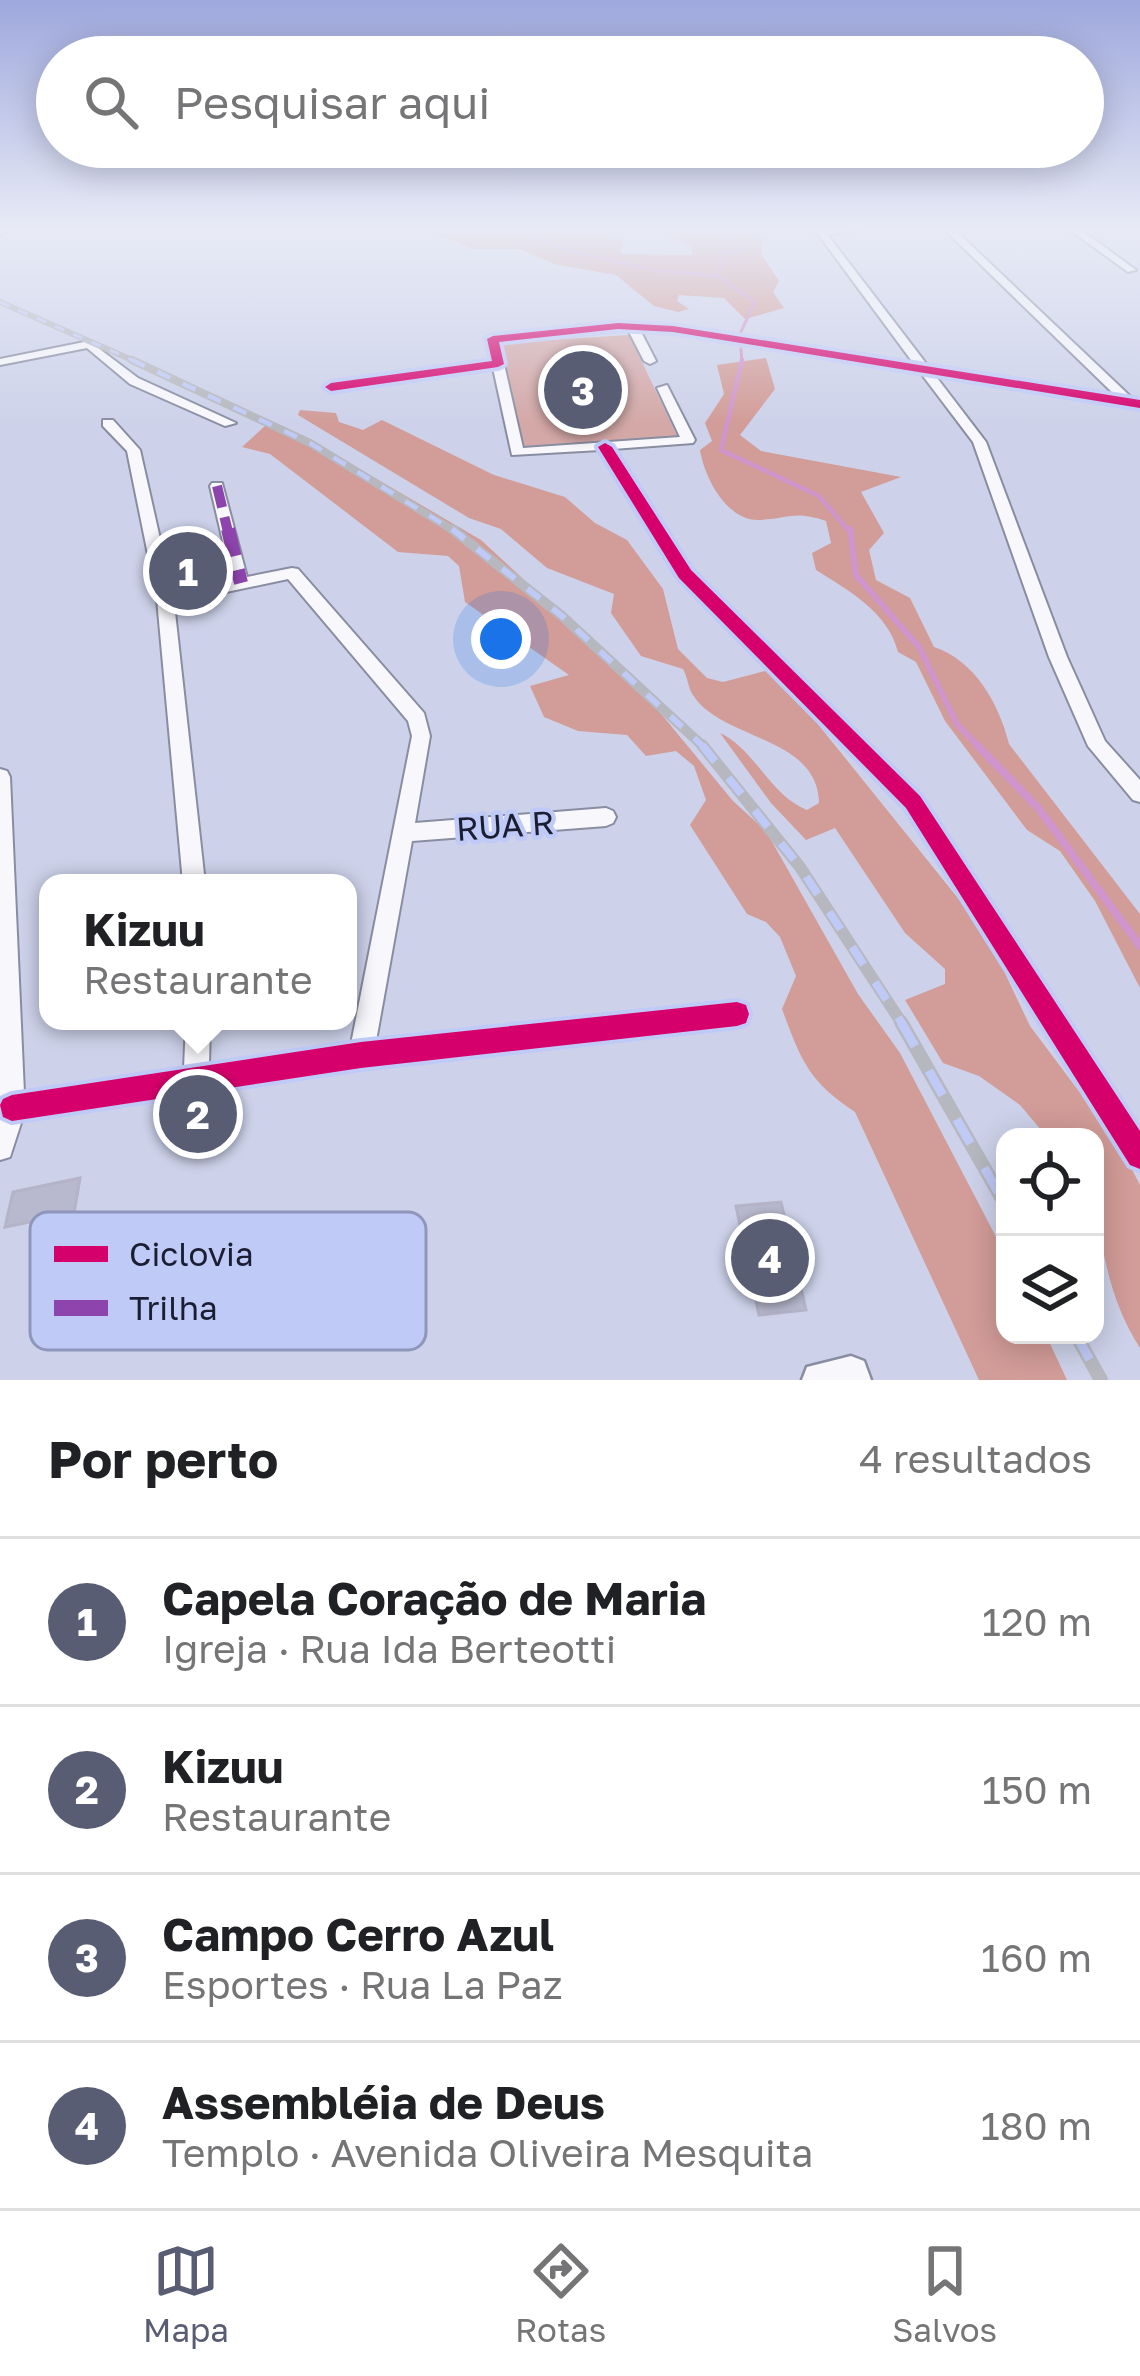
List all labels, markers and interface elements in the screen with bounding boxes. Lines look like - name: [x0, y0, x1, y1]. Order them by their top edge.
- search box: [36, 36, 1104, 168]
- icon: search: [78, 69, 144, 135]
- text: Pesquisar aqui: [174, 75, 490, 129]
- pin: 3: [544, 345, 622, 435]
- pin: 1: [149, 526, 227, 616]
- your location: [471, 609, 531, 669]
- street label: RUA R: [455, 802, 555, 848]
- popup: [39, 874, 357, 1030]
- text: Kizuu: [83, 902, 205, 956]
- text: Restaurante: [83, 956, 313, 1003]
- pin: 2: [159, 1069, 237, 1159]
- map controls: [996, 1128, 1104, 1344]
- button: locate: [996, 1128, 1104, 1236]
- legend: [30, 1212, 426, 1350]
- pin: 4: [731, 1213, 809, 1303]
- text: Ciclovia: [129, 1234, 254, 1273]
- button: layers: [996, 1236, 1104, 1344]
- text: Trilha: [129, 1288, 218, 1327]
- text: Por perto: [48, 1428, 278, 1489]
- text: 4 resultados: [859, 1435, 1092, 1482]
- text: Capela Coração de Maria: [162, 1571, 706, 1625]
- text: 1: [77, 1598, 97, 1645]
- text: 120 m: [982, 1598, 1092, 1645]
- text: Igreja · Rua Ida Berteotti: [162, 1625, 616, 1672]
- text: Kizuu: [162, 1739, 283, 1793]
- text: 2: [75, 1766, 99, 1813]
- text: 150 m: [982, 1766, 1092, 1813]
- text: Restaurante: [162, 1793, 391, 1840]
- text: Campo Cerro Azul: [162, 1907, 554, 1961]
- text: 3: [75, 1934, 99, 1981]
- text: 160 m: [981, 1934, 1092, 1981]
- text: Esportes · Rua La Paz: [162, 1961, 563, 2008]
- text: Assembléia de Deus: [162, 2075, 605, 2129]
- text: 4: [75, 2102, 99, 2149]
- text: 180 m: [981, 2102, 1092, 2149]
- text: Templo · Avenida Oliveira Mesquita: [162, 2129, 813, 2176]
- tab: Mapa: [143, 2238, 229, 2349]
- tab: Rotas: [515, 2238, 606, 2349]
- tab: Salvos: [892, 2238, 997, 2349]

